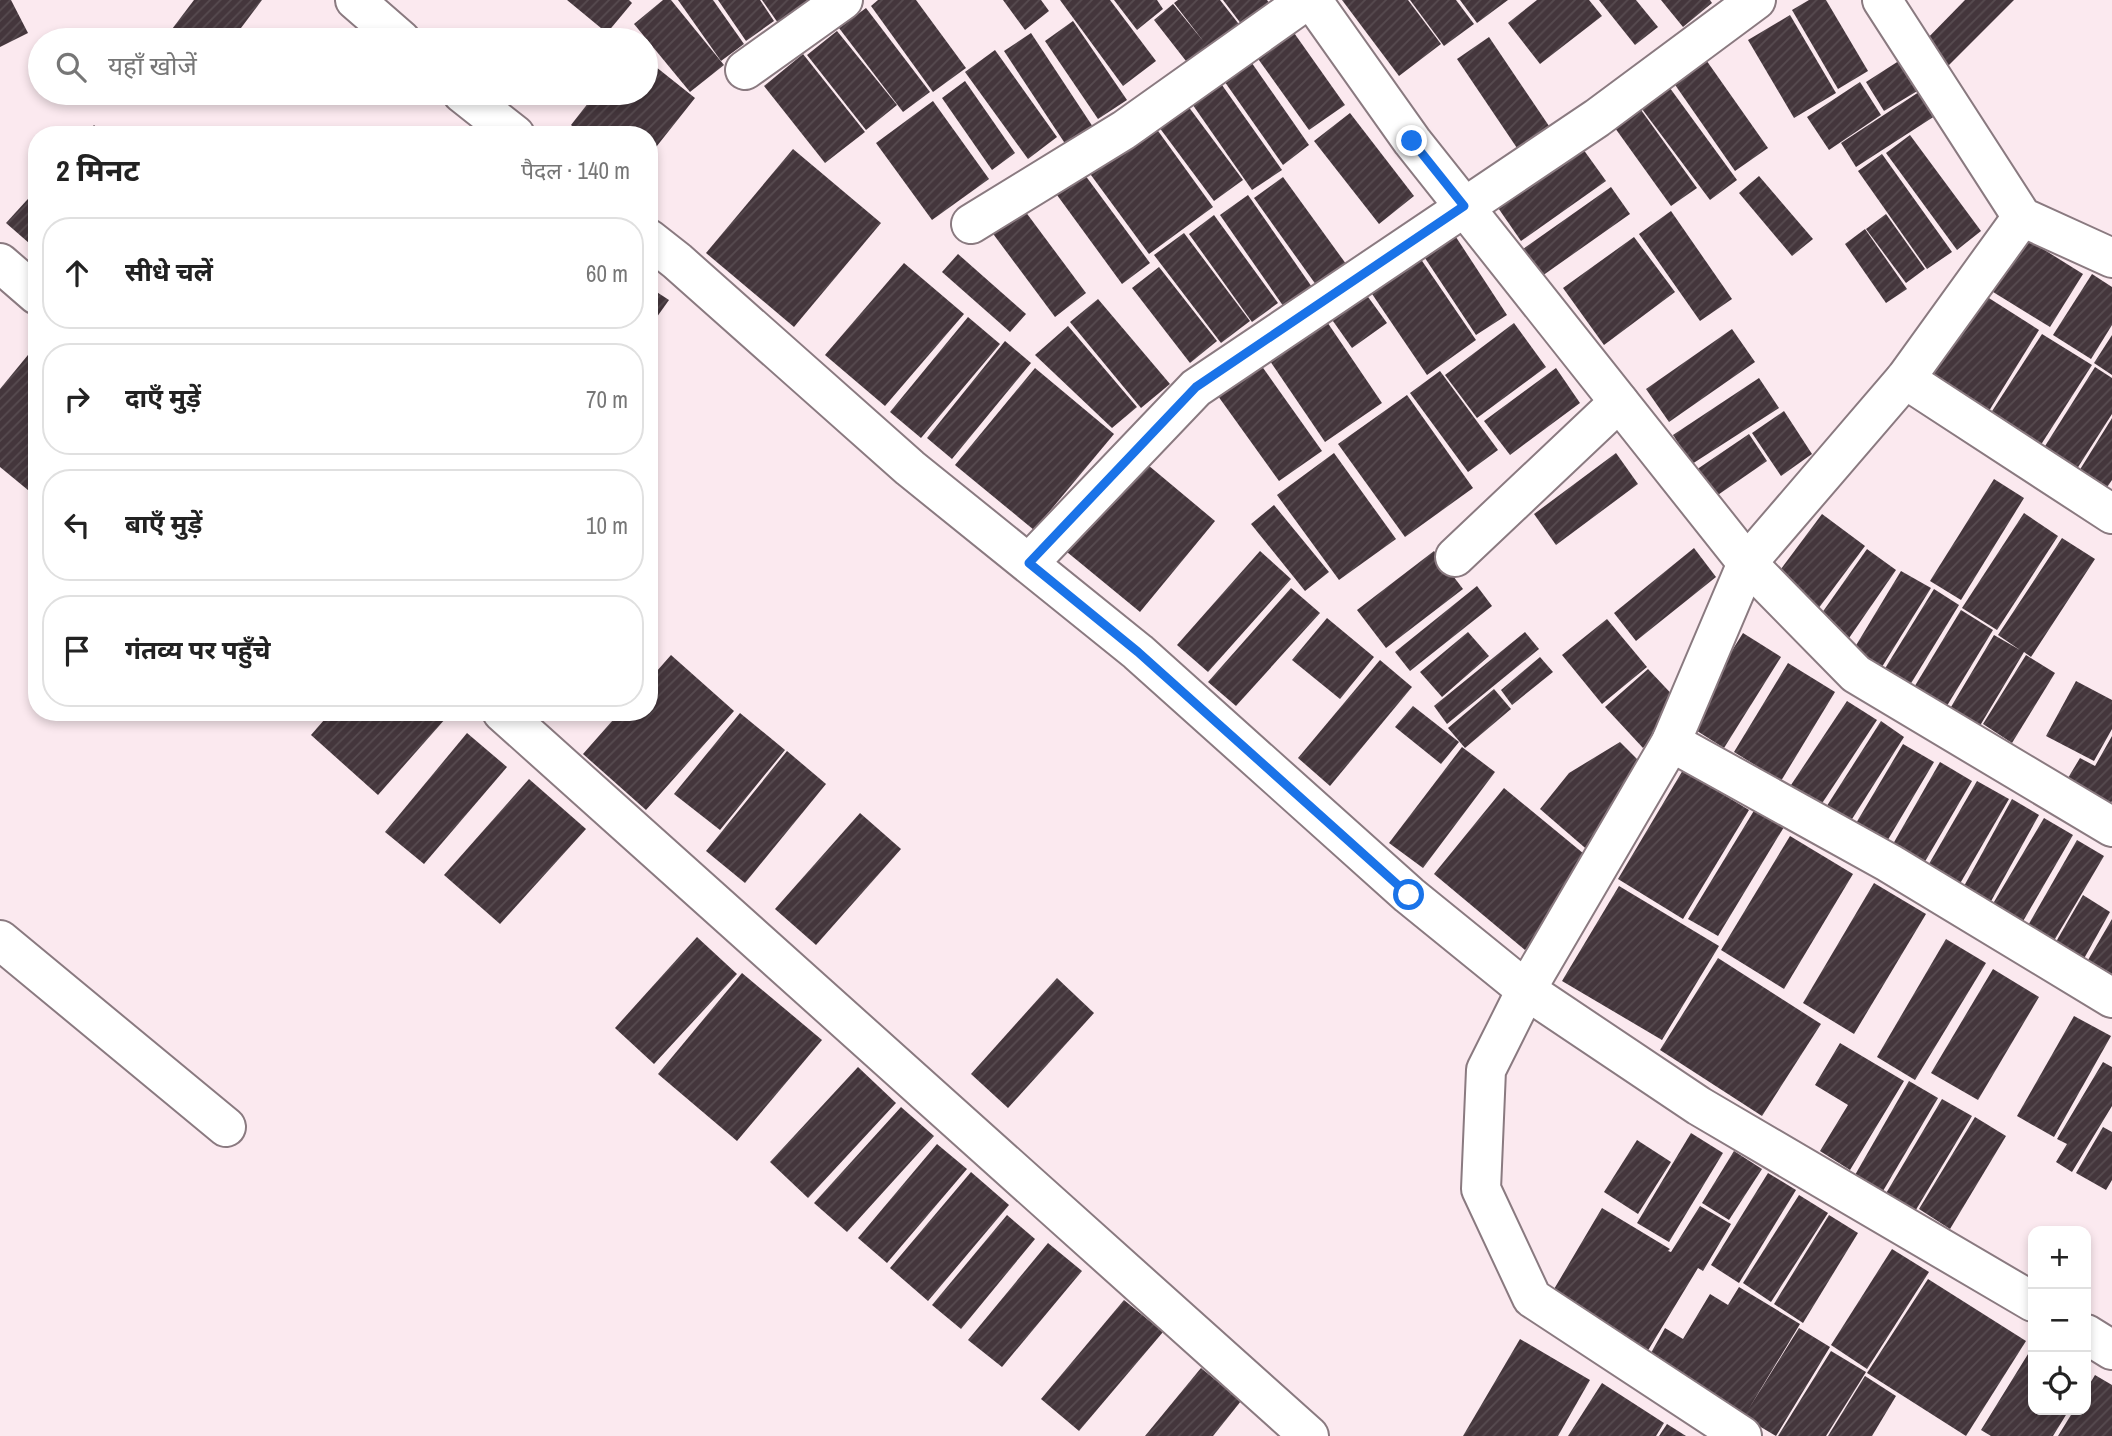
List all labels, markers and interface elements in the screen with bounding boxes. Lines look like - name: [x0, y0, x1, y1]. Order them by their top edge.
- search box: [28, 28, 658, 105]
- icon: search: [52, 48, 90, 86]
- text: यहाँ खोजें: [108, 48, 197, 83]
- route end: [1396, 125, 1427, 156]
- text: 2 मिनट: [56, 150, 140, 190]
- text: पैदल · 140 m: [521, 155, 630, 186]
- icon: ahead: [58, 254, 96, 292]
- text: सीधे चलें: [125, 254, 213, 289]
- text: 60 m: [586, 258, 628, 289]
- icon: right: [58, 380, 96, 418]
- text: दाएँ मुड़ें: [125, 380, 201, 415]
- text: 70 m: [586, 384, 628, 415]
- icon: left: [58, 506, 96, 544]
- text: बाएँ मुड़ें: [125, 506, 202, 541]
- text: 10 m: [586, 510, 628, 541]
- icon: arrive: [58, 632, 96, 670]
- text: गंतव्य पर पहुँचे: [125, 632, 271, 667]
- route start: [1393, 879, 1424, 910]
- map controls: [2028, 1226, 2091, 1415]
- button: +: [2028, 1226, 2091, 1289]
- button: −: [2028, 1289, 2091, 1352]
- button: locate: [2028, 1352, 2091, 1415]

